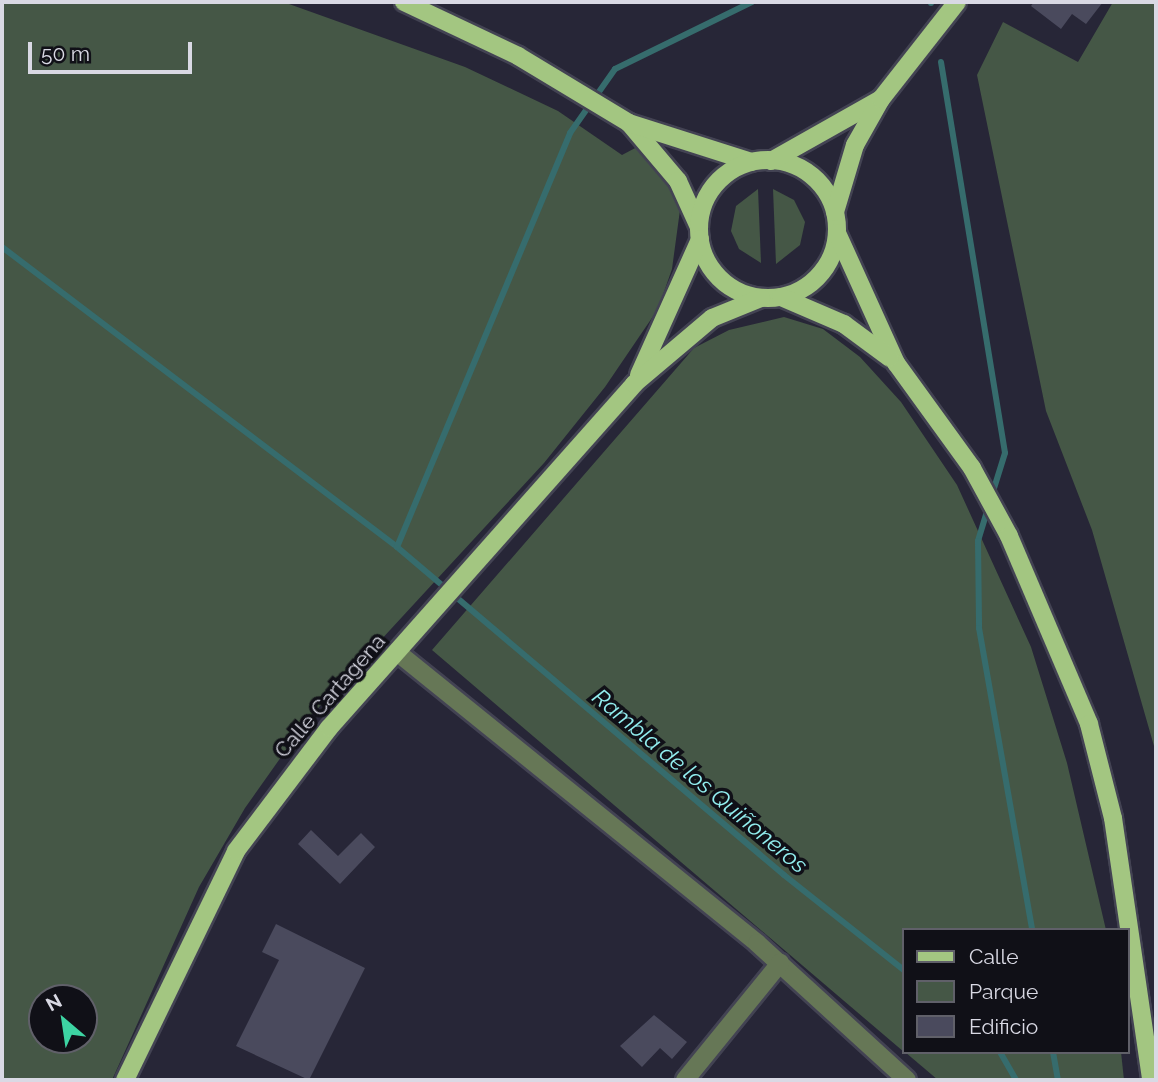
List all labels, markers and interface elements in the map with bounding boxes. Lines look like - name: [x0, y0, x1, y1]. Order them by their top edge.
- scale bar: [32, 28, 196, 72]
- text: 50 m: [41, 41, 90, 66]
- street label: Calle Cartagena: [269, 629, 391, 763]
- water label: Rambla de los Quiñoneros: [587, 683, 813, 879]
- legend: [902, 928, 1130, 1054]
- text: Calle: [969, 944, 1019, 969]
- text: Parque: [969, 979, 1038, 1004]
- north arrow: [28, 984, 98, 1054]
- text: N: [42, 989, 65, 1016]
- text: Edificio: [969, 1014, 1038, 1039]

